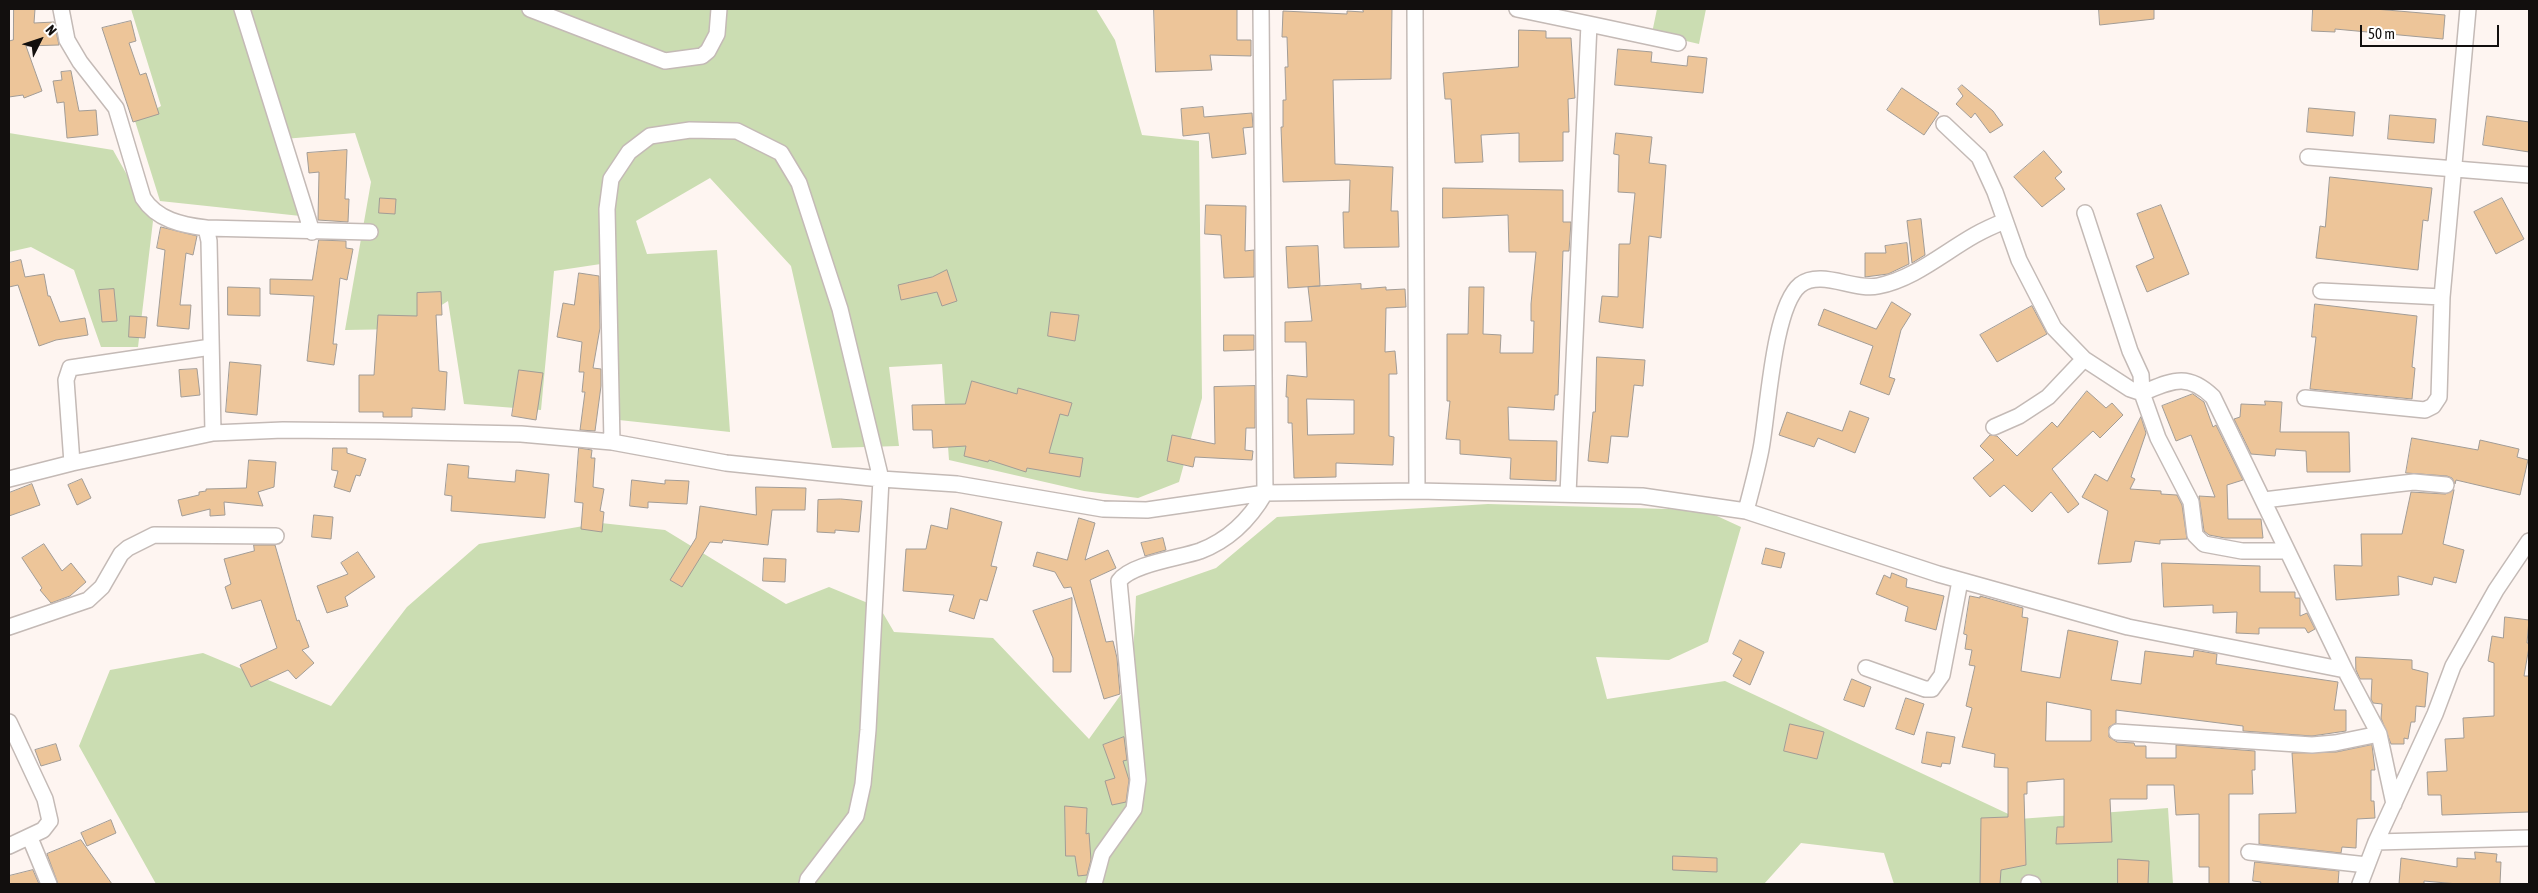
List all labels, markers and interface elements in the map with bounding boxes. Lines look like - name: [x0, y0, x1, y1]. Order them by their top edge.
- north arrow: [15, 15, 65, 65]
- scale bar: [2363, 15, 2502, 47]
- text: N: [43, 22, 60, 39]
- text: 50 m: [2368, 25, 2395, 42]

